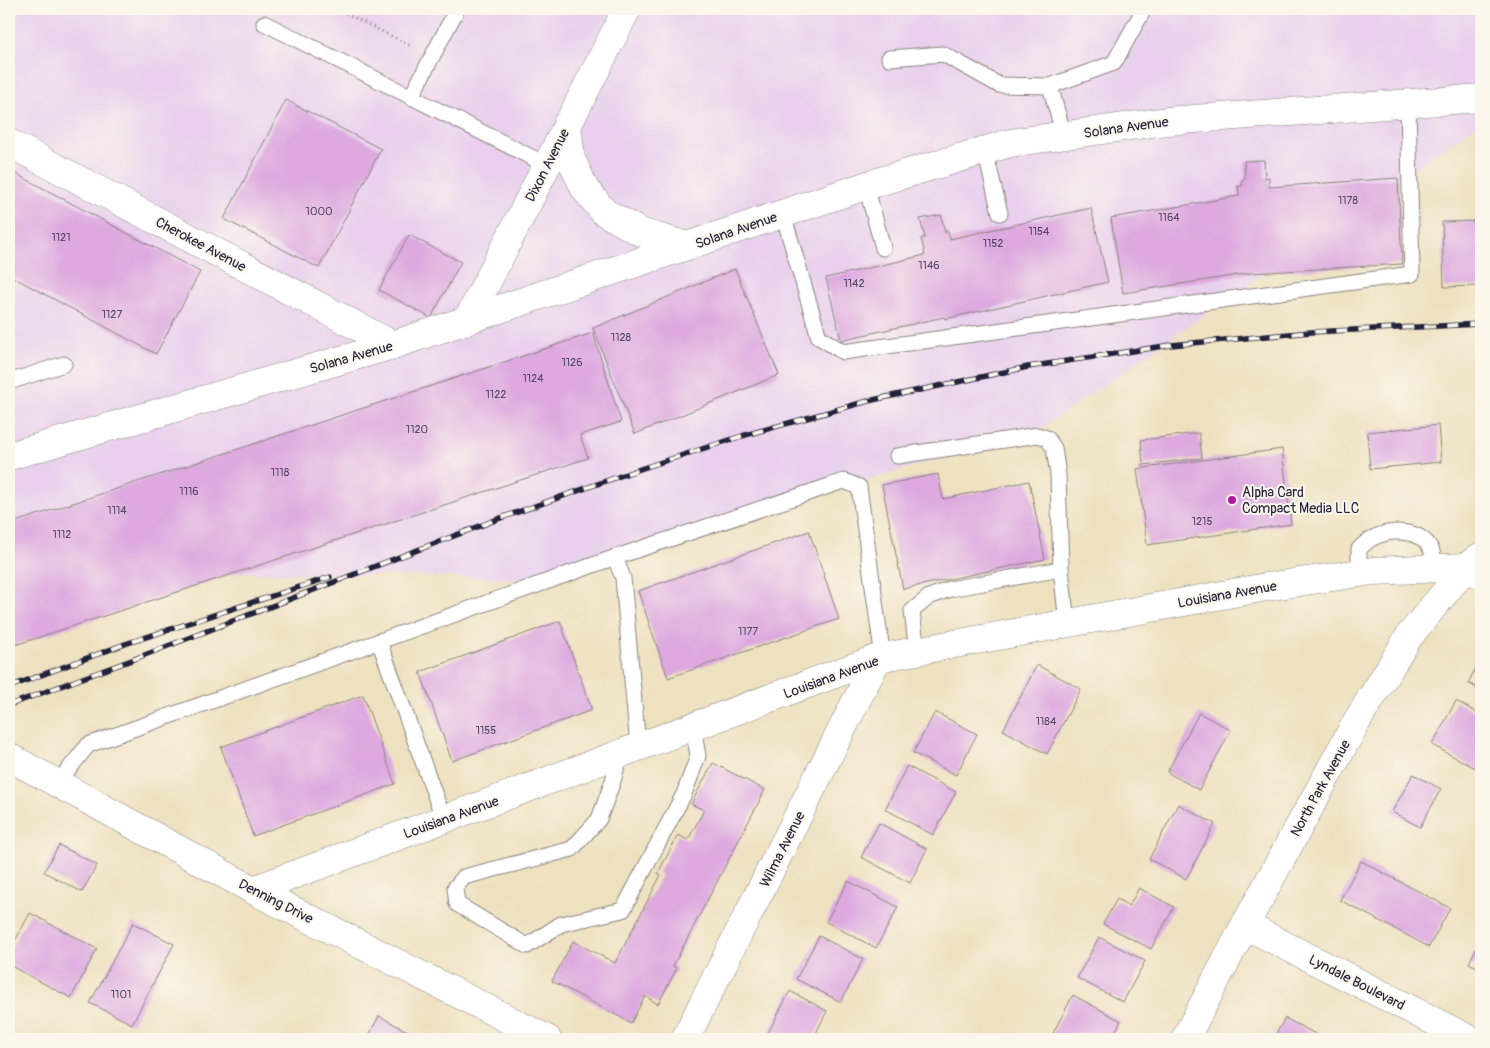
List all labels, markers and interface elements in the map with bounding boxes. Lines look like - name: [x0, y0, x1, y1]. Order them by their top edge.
- street label: Solana Avenue: [1082, 113, 1170, 142]
- street label: Dixon Avenue: [522, 126, 573, 205]
- house number: 1178: [1338, 194, 1358, 207]
- house number: 1000: [306, 205, 332, 218]
- street label: Solana Avenue: [693, 208, 779, 252]
- house number: 1164: [1158, 211, 1180, 224]
- street label: Cherokee Avenue: [153, 213, 249, 275]
- house number: 1154: [1029, 225, 1050, 238]
- house number: 1121: [51, 231, 71, 244]
- house number: 1152: [983, 237, 1003, 250]
- house number: 1146: [918, 259, 940, 272]
- house number: 1142: [843, 277, 865, 290]
- house number: 1127: [102, 308, 122, 321]
- house number: 1128: [611, 331, 632, 344]
- street label: Solana Avenue: [308, 337, 395, 377]
- house number: 1126: [561, 356, 583, 369]
- house number: 1124: [522, 372, 544, 385]
- house number: 1122: [486, 388, 506, 401]
- house number: 1120: [406, 423, 428, 436]
- house number: 1118: [271, 466, 290, 479]
- place label: Alpha Card Compact Media LLC: [1242, 484, 1360, 517]
- house number: 1116: [179, 485, 199, 498]
- marker: Alpha Card Compact Media LLC: [1226, 494, 1238, 506]
- house number: 1114: [107, 504, 127, 517]
- house number: 1215: [1192, 515, 1212, 528]
- house number: 1112: [52, 528, 72, 541]
- street label: Louisiana Avenue: [1176, 577, 1278, 612]
- house number: 1177: [738, 625, 758, 638]
- street label: Louisiana Avenue: [781, 652, 881, 703]
- house number: 1184: [1036, 715, 1057, 728]
- house number: 1155: [476, 724, 496, 737]
- street label: North Park Avenue: [1287, 737, 1354, 840]
- street label: Louisiana Avenue: [401, 792, 501, 843]
- street label: Wilma Avenue: [756, 808, 809, 890]
- street label: Denning Drive: [236, 875, 316, 928]
- street label: Lyndale Boulevard: [1306, 951, 1408, 1014]
- house number: 1101: [111, 988, 131, 1001]

